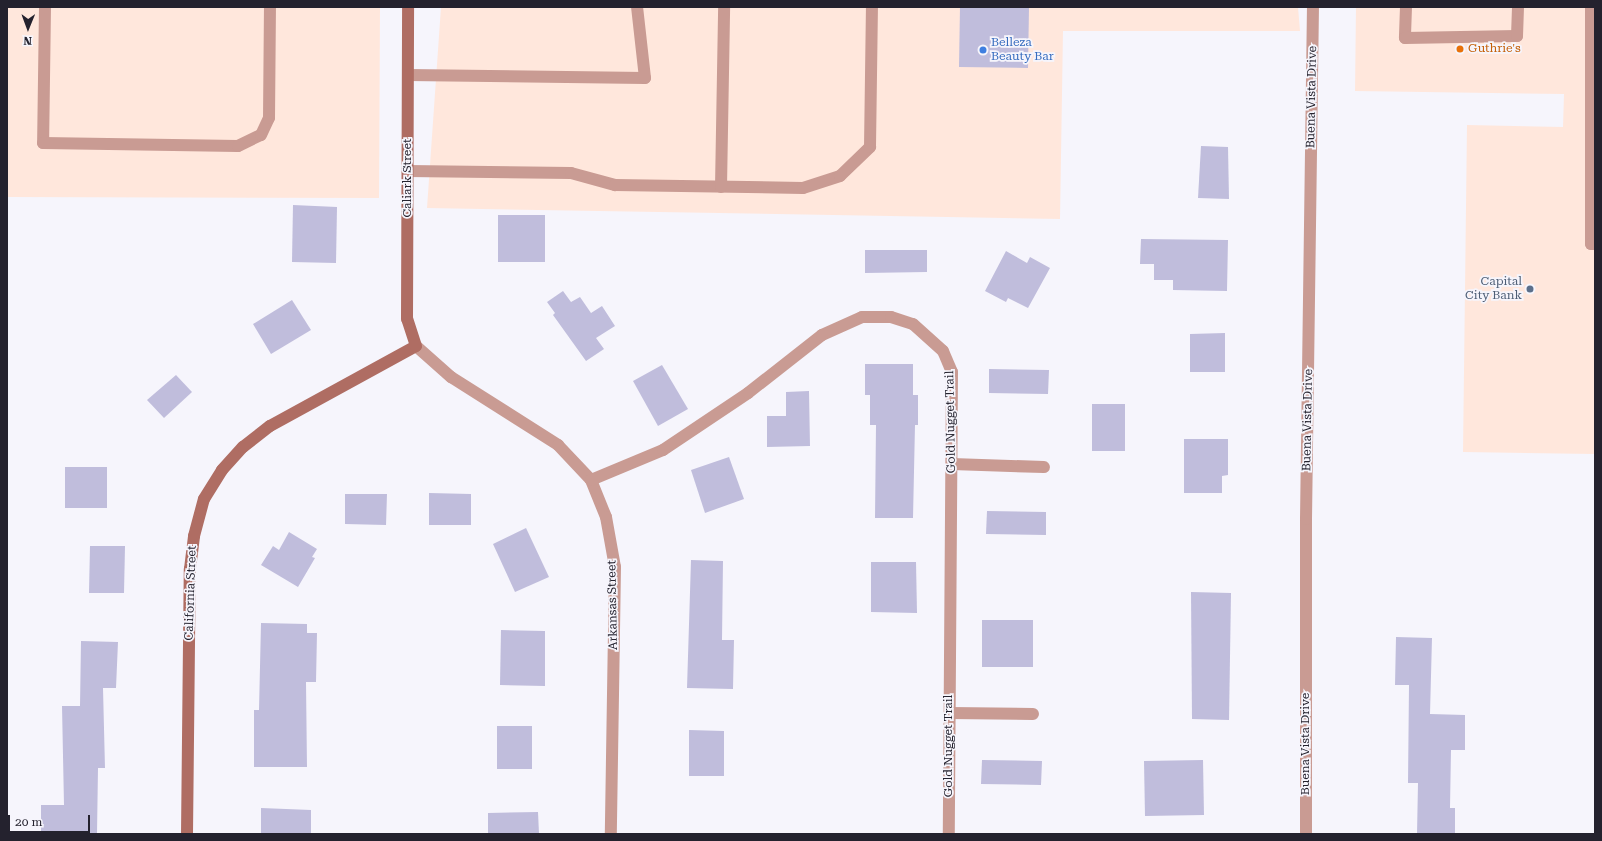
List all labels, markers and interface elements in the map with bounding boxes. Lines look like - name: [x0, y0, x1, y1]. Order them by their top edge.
- north arrow: [8, 8, 48, 48]
- text: N: [23, 34, 32, 47]
- place label: Belleza Beauty Bar: [991, 36, 1054, 64]
- place label: Guthrie's: [1468, 42, 1521, 56]
- marker: Guthrie's: [1455, 44, 1465, 54]
- marker: Belleza Beauty Bar: [978, 45, 988, 55]
- street label: Buena Vista Drive: [1304, 46, 1320, 148]
- street label: Caliark Street: [401, 138, 415, 218]
- place label: Capital City Bank: [1465, 275, 1522, 303]
- marker: Capital City Bank: [1525, 284, 1535, 294]
- street label: Buena Vista Drive: [1300, 369, 1316, 471]
- street label: Gold Nugget Trail: [943, 371, 959, 473]
- street label: California Street: [182, 545, 200, 641]
- street label: Arkansas Street: [605, 560, 621, 650]
- street label: Buena Vista Drive: [1299, 693, 1313, 795]
- street label: Gold Nugget Trail: [942, 695, 956, 797]
- scale bar: [10, 807, 92, 833]
- text: 20 m: [15, 815, 42, 829]

